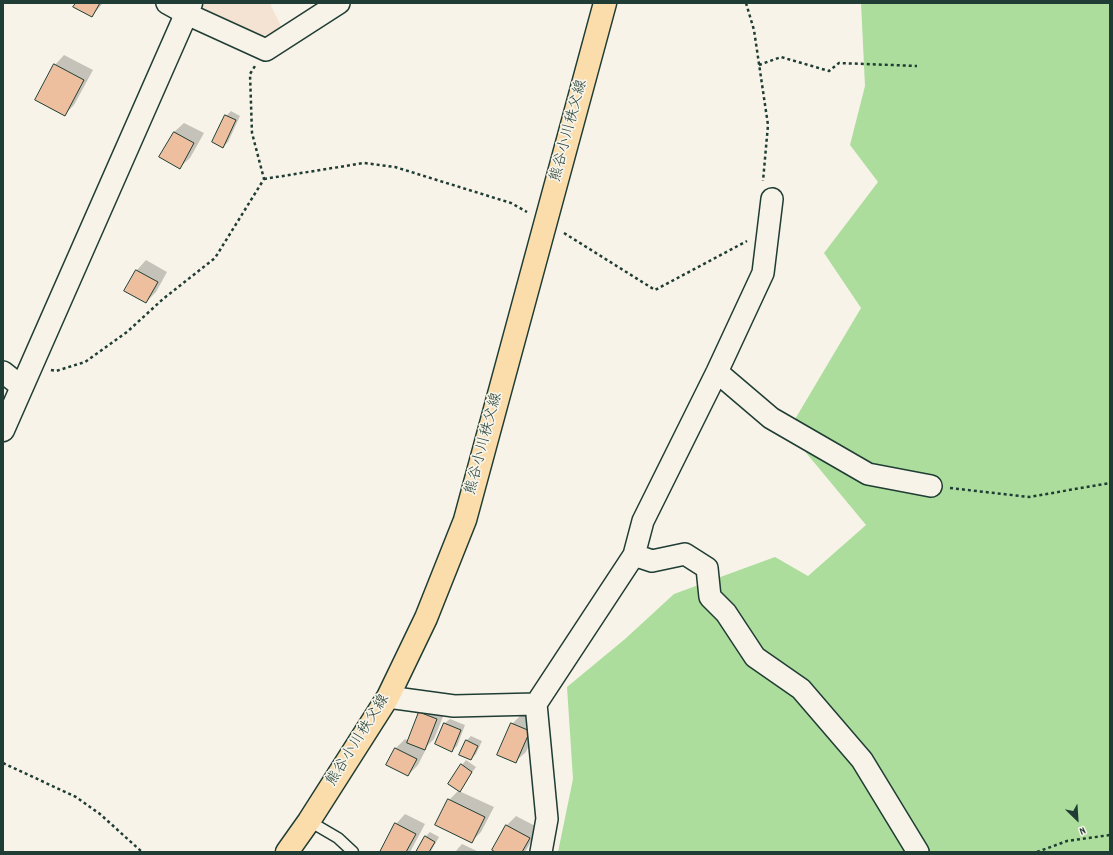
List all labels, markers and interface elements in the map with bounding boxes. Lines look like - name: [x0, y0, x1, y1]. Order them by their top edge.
- street label: 熊谷小川秩父線: [548, 78, 592, 184]
- street label: 熊谷小川秩父線: [463, 391, 507, 497]
- street label: 熊谷小川秩父線: [324, 692, 394, 790]
- north arrow: [1057, 799, 1097, 839]
- text: N: [1076, 821, 1088, 838]

